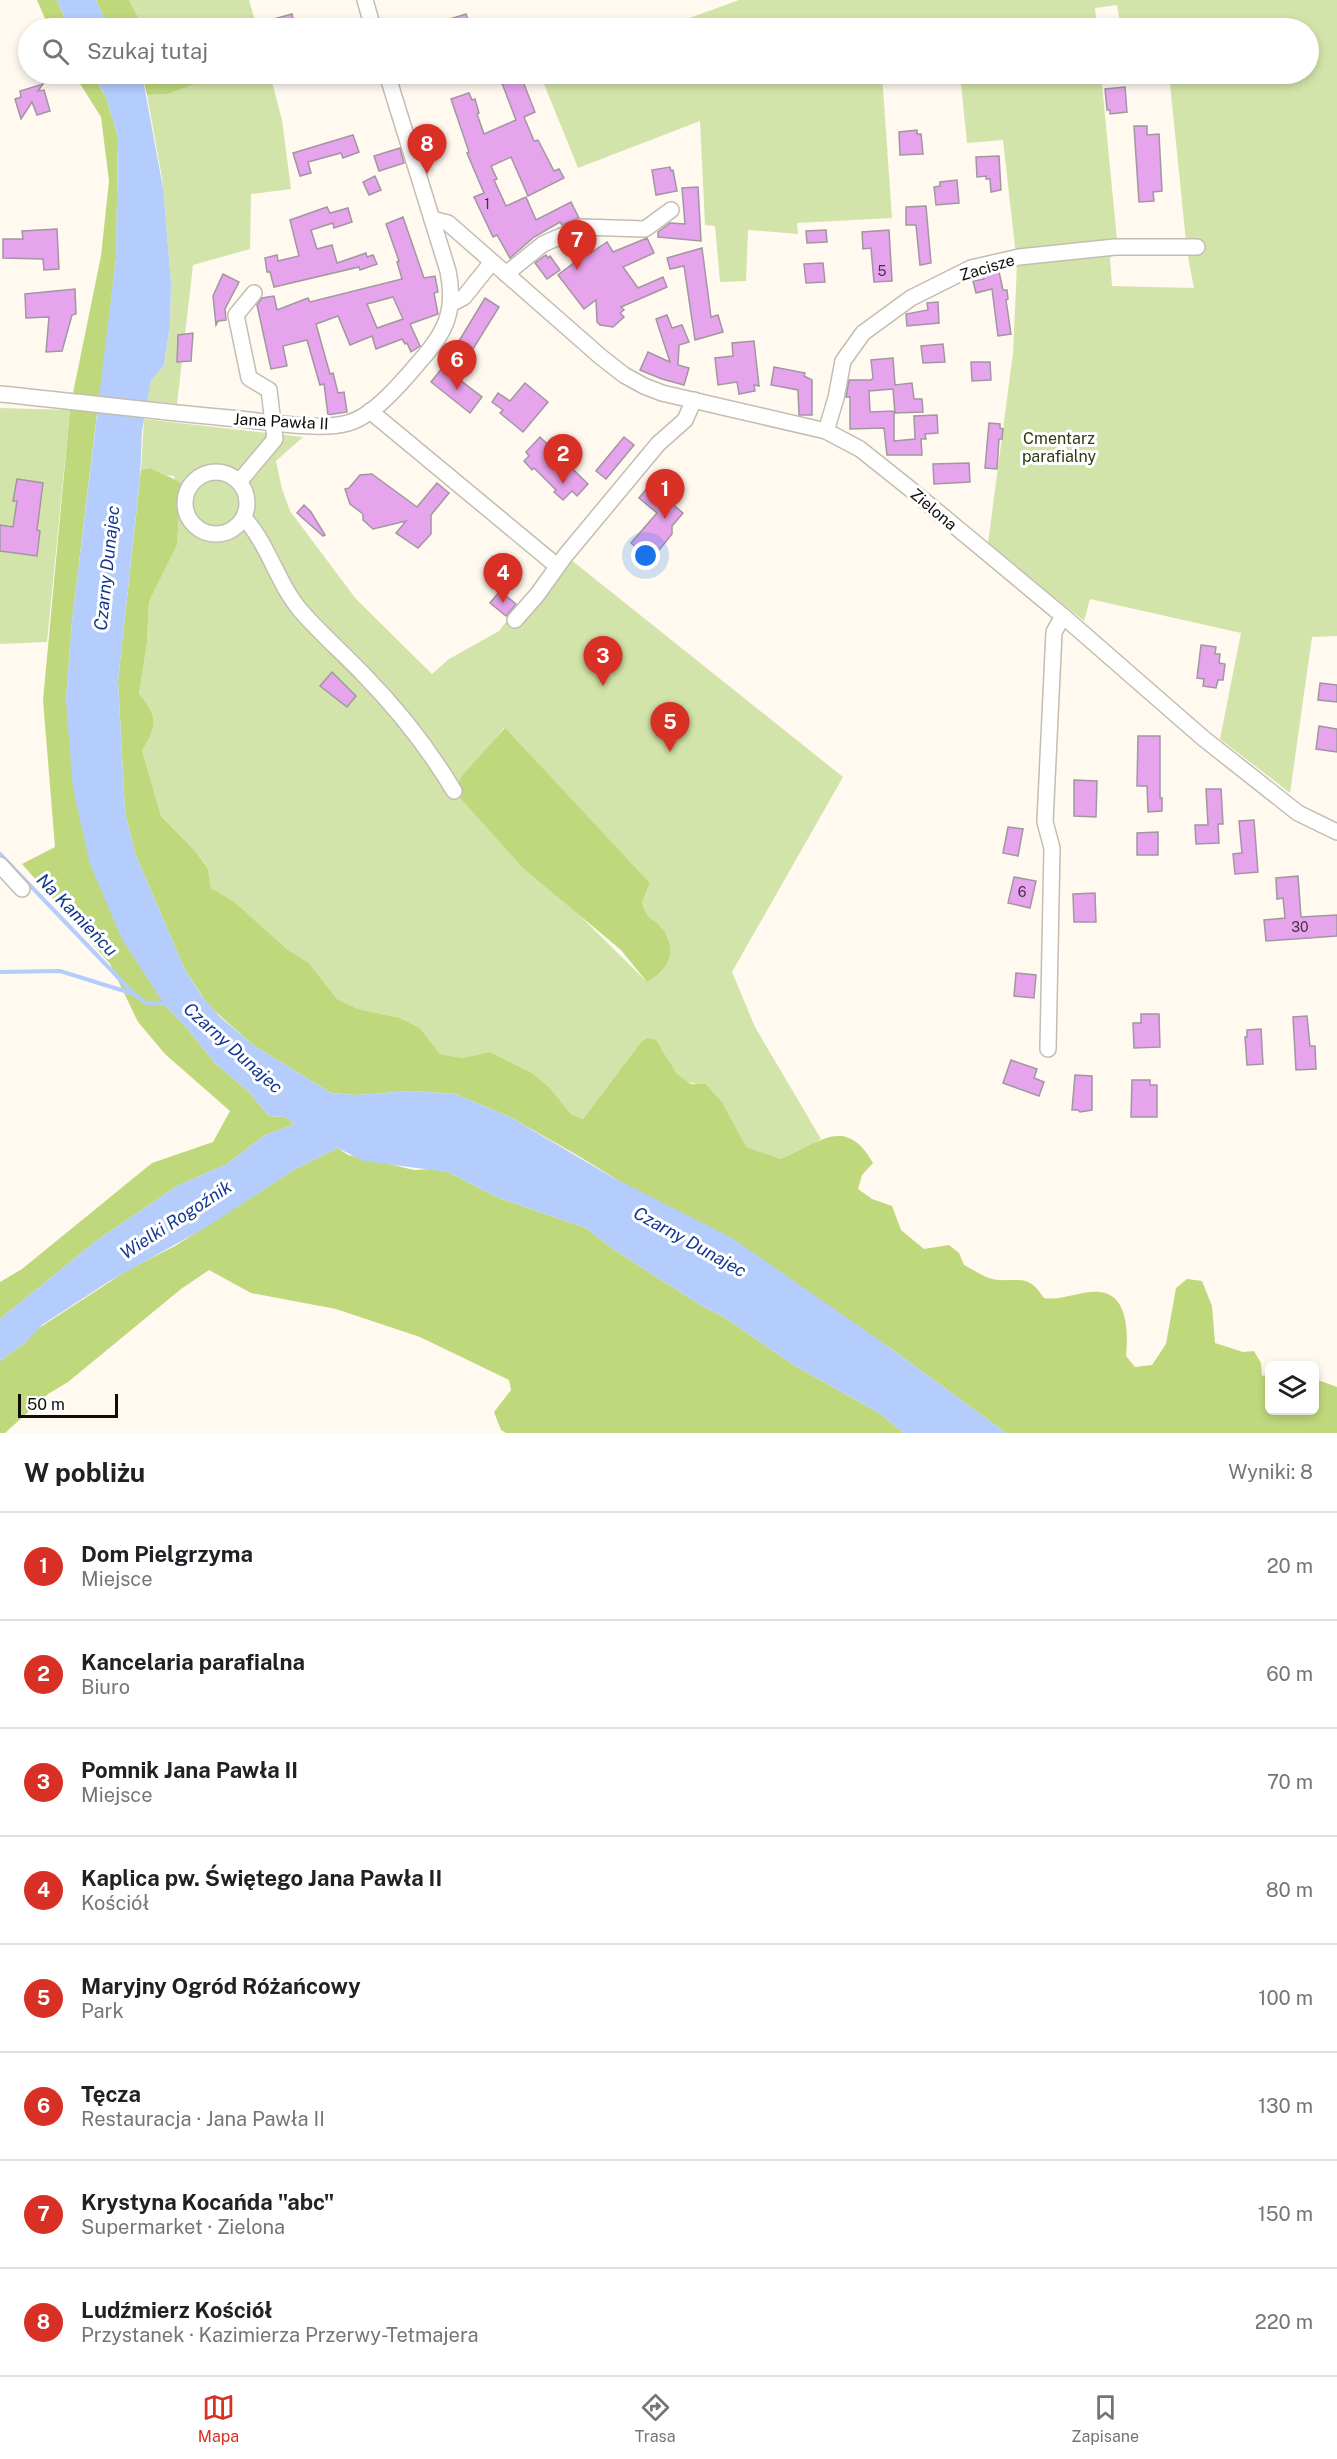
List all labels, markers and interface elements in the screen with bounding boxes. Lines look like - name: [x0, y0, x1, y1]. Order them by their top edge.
- search box: [18, 18, 1319, 84]
- icon: search: [39, 35, 72, 68]
- text: Szukaj tutaj: [87, 38, 208, 64]
- pin: 8: [408, 124, 446, 174]
- house number: 1: [484, 196, 490, 212]
- pin: 7: [558, 220, 596, 270]
- street label: Zacisze: [957, 250, 1017, 285]
- house number: 5: [878, 263, 887, 279]
- pin: 6: [438, 340, 476, 390]
- street label: Jana Pawła II: [233, 410, 329, 433]
- park label: Cmentarz parafialny: [1022, 429, 1097, 466]
- pin: 2: [544, 434, 582, 484]
- pin: 1: [646, 470, 684, 519]
- street label: Zielona: [907, 485, 961, 534]
- water label: Czarny Dunajec: [89, 504, 124, 632]
- your location: [631, 541, 660, 570]
- pin: 4: [484, 554, 522, 603]
- pin: 3: [584, 636, 622, 686]
- pin: 5: [650, 702, 690, 752]
- water label: Na Kamieńcu: [33, 869, 122, 960]
- house number: 6: [1018, 884, 1027, 900]
- house number: 30: [1291, 919, 1309, 935]
- water label: Czarny Dunajec: [180, 998, 287, 1097]
- water label: Wielki Rogoźnik: [116, 1176, 236, 1263]
- water label: Czarny Dunajec: [630, 1202, 750, 1281]
- map controls: [1265, 1361, 1319, 1415]
- button: layers: [1265, 1361, 1319, 1415]
- scale bar: [18, 1391, 118, 1418]
- text: 50 m: [27, 1395, 65, 1414]
- text: W pobliżu: [24, 1457, 145, 1488]
- text: Wyniki: 8: [1228, 1460, 1313, 1484]
- text: Dom Pielgrzyma: [81, 1541, 253, 1567]
- text: 1: [39, 1554, 48, 1578]
- text: 20 m: [1267, 1554, 1313, 1578]
- text: Miejsce: [81, 1567, 153, 1591]
- text: Kancelaria parafialna: [81, 1649, 305, 1675]
- text: 2: [37, 1662, 50, 1686]
- text: 60 m: [1266, 1662, 1313, 1686]
- text: Biuro: [81, 1675, 130, 1699]
- text: Pomnik Jana Pawła II: [81, 1757, 298, 1783]
- text: 3: [37, 1770, 50, 1794]
- text: 70 m: [1267, 1770, 1313, 1794]
- text: Miejsce: [81, 1783, 153, 1807]
- text: Kaplica pw. Świętego Jana Pawła II: [81, 1865, 442, 1891]
- text: 4: [37, 1878, 50, 1902]
- text: 80 m: [1266, 1878, 1313, 1902]
- text: Kościół: [81, 1891, 149, 1915]
- text: Maryjny Ogród Różańcowy: [81, 1973, 361, 1999]
- text: 5: [37, 1986, 50, 2010]
- text: 100 m: [1258, 1986, 1313, 2010]
- text: Park: [81, 1999, 124, 2023]
- text: Tęcza: [81, 2081, 141, 2107]
- text: 6: [37, 2094, 50, 2118]
- text: 130 m: [1258, 2094, 1313, 2118]
- text: Restauracja · Jana Pawła II: [81, 2107, 325, 2131]
- text: Krystyna Kocańda "abc": [81, 2189, 334, 2215]
- text: 7: [37, 2202, 50, 2226]
- text: 150 m: [1258, 2202, 1313, 2226]
- text: Supermarket · Zielona: [81, 2215, 285, 2239]
- text: Ludźmierz Kościół: [81, 2297, 273, 2323]
- text: 8: [37, 2310, 50, 2334]
- text: 220 m: [1255, 2310, 1313, 2334]
- text: Przystanek · Kazimierza Przerwy-Tetmajera: [81, 2323, 478, 2347]
- tab: Mapa: [198, 2391, 239, 2446]
- tab: Trasa: [635, 2391, 676, 2446]
- tab: Zapisane: [1071, 2391, 1139, 2446]

